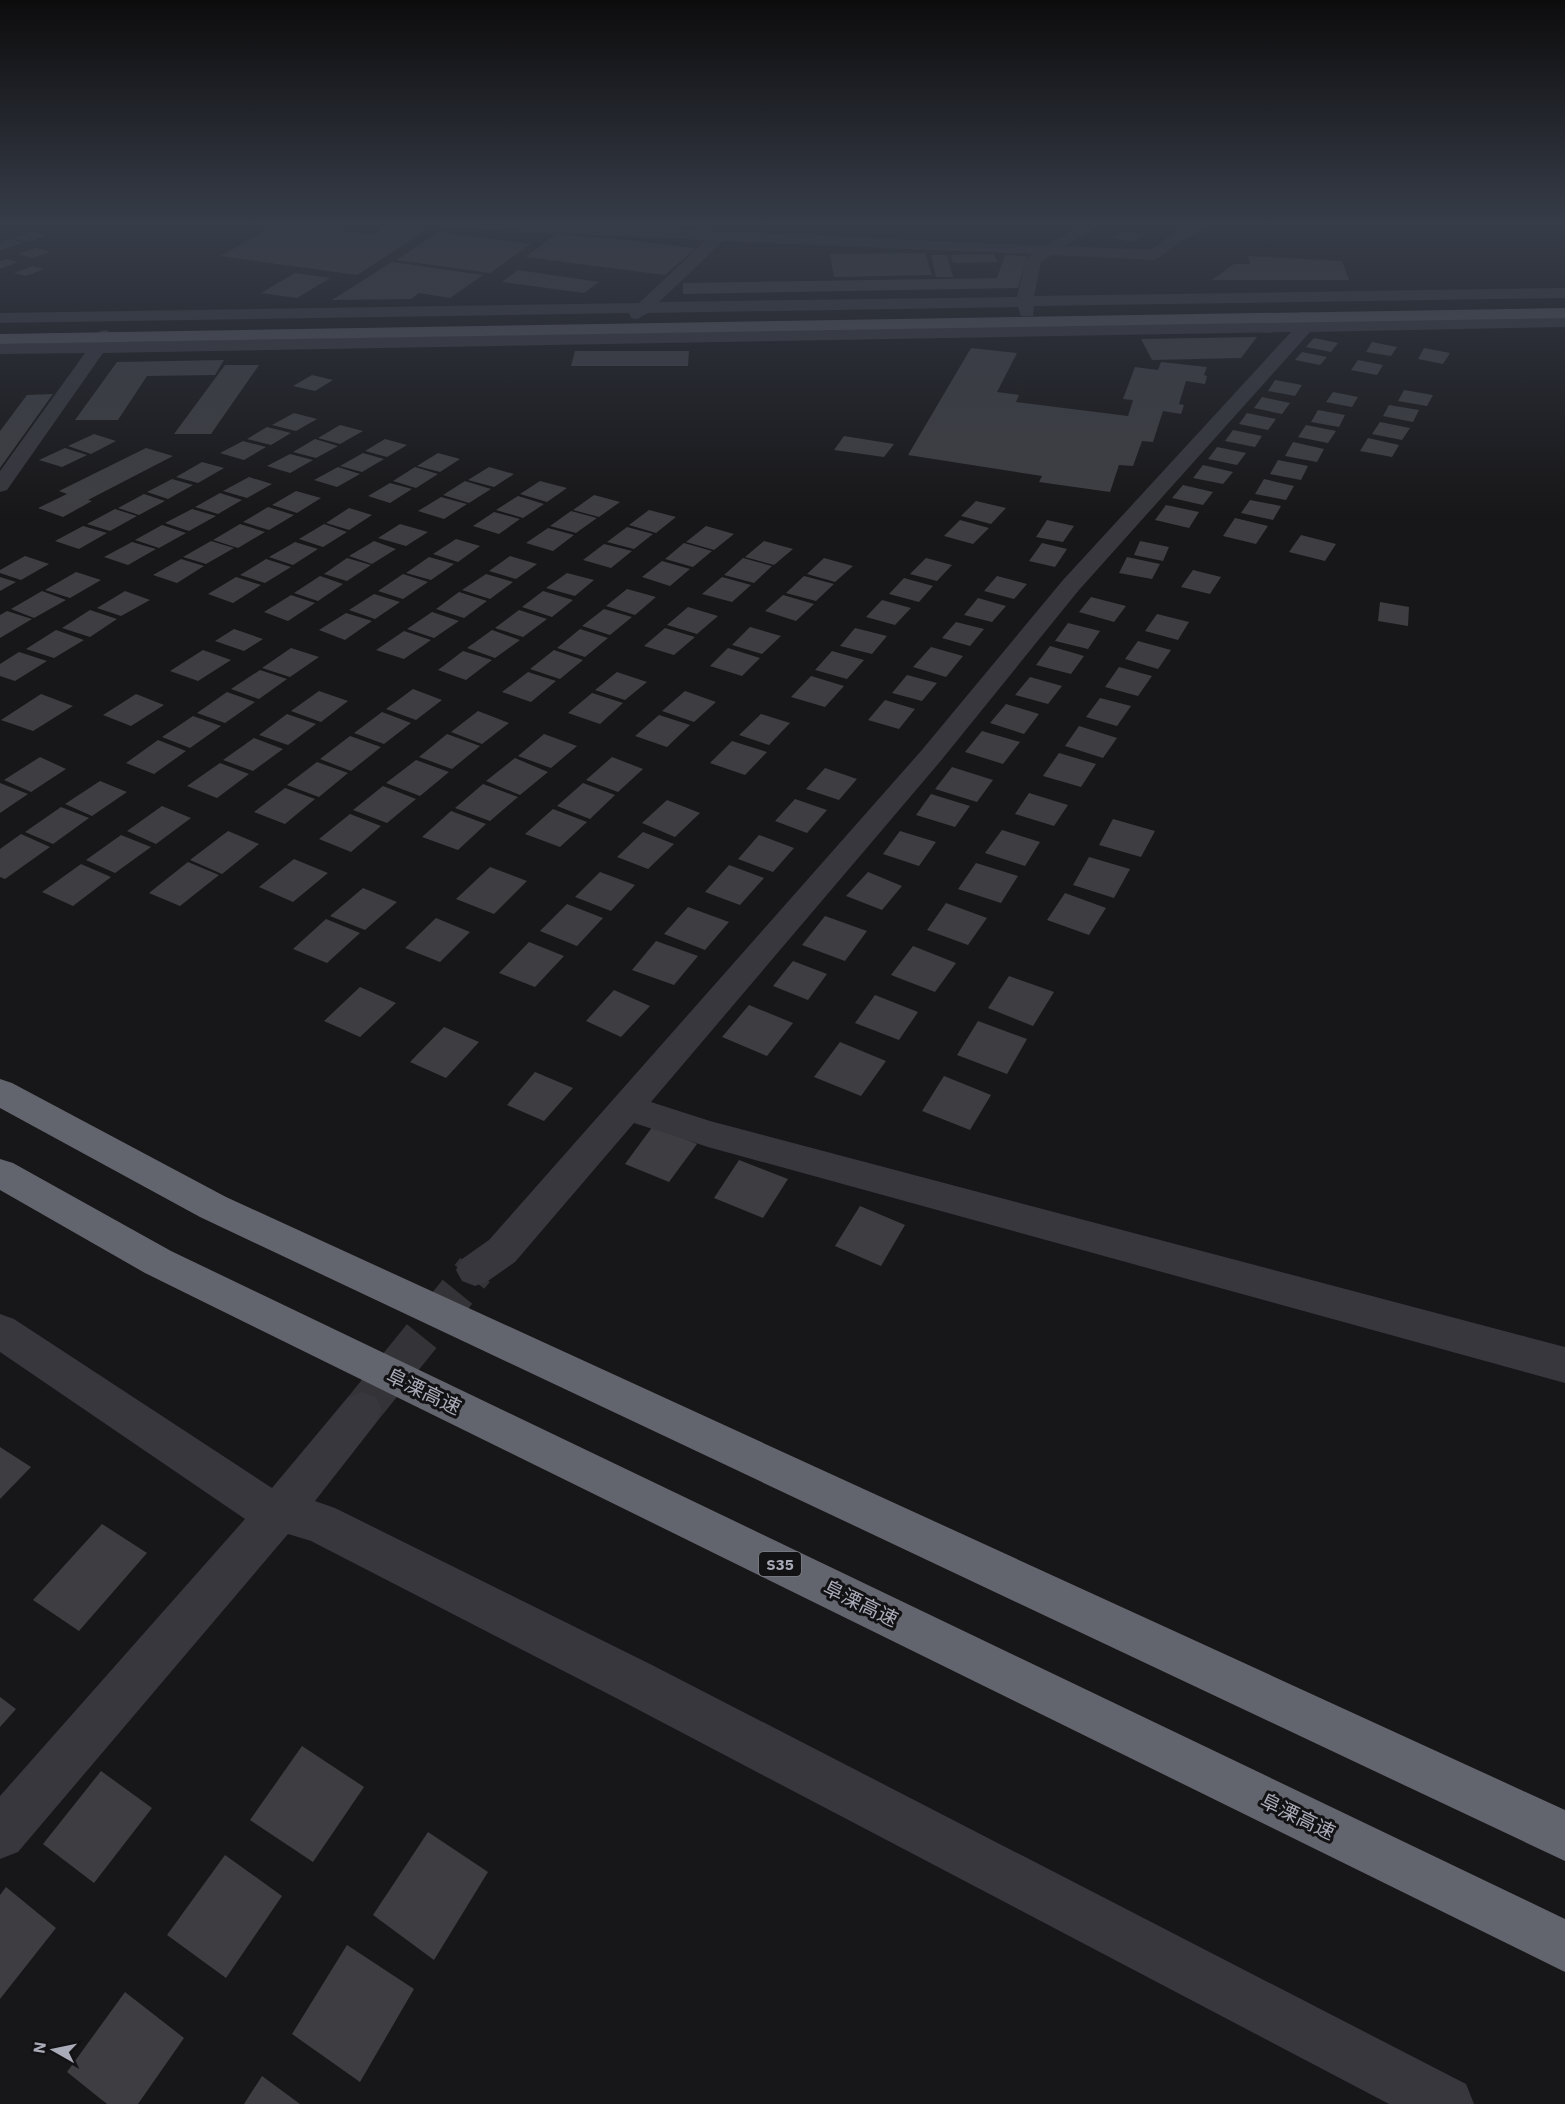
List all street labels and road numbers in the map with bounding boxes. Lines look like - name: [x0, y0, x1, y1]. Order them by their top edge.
- street label: 阜溧高速: [382, 1361, 466, 1421]
- road number: S35: [759, 1552, 801, 1576]
- street label: 阜溧高速: [819, 1573, 903, 1633]
- street label: 阜溧高速: [1256, 1786, 1340, 1846]

